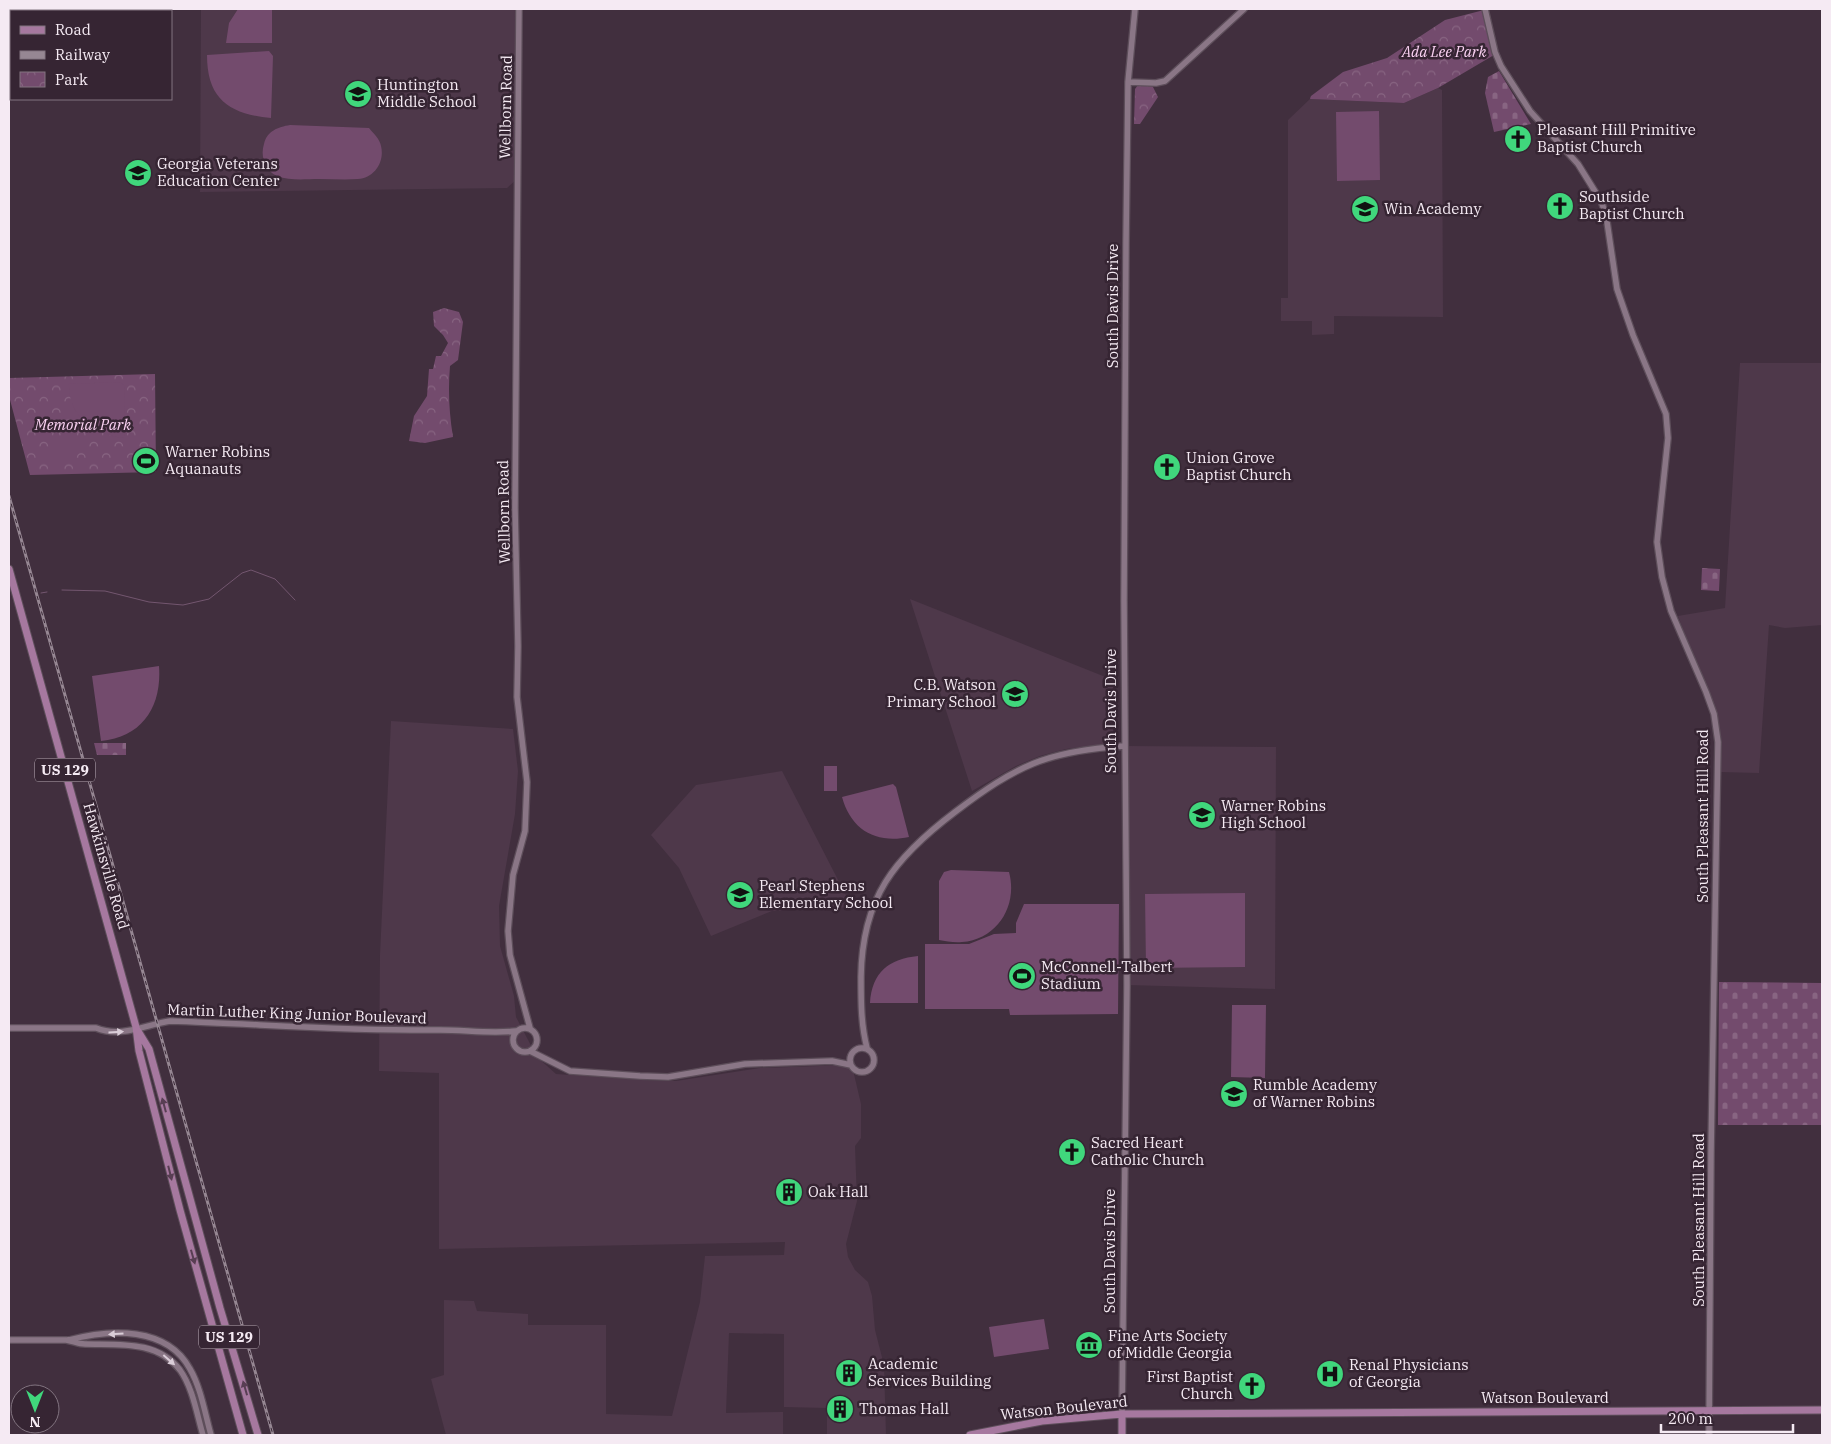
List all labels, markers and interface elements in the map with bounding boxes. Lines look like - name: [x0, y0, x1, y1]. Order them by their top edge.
- legend: [10, 10, 172, 100]
- text: Road: [55, 20, 91, 39]
- park label: Ada Lee Park: [1401, 42, 1486, 61]
- text: Railway: [55, 45, 110, 64]
- street label: Wellborn Road: [495, 55, 516, 159]
- text: Park: [55, 70, 88, 89]
- place label: Huntington Middle School: [377, 75, 477, 111]
- school or university icon: Huntington Middle School: [343, 79, 373, 109]
- place label: Pleasant Hill Primitive Baptist Church: [1537, 120, 1696, 156]
- church icon: Pleasant Hill Primitive Baptist Church: [1503, 124, 1533, 154]
- place label: Georgia Veterans Education Center: [157, 154, 280, 190]
- school or university icon: Georgia Veterans Education Center: [123, 158, 153, 188]
- place label: Southside Baptist Church: [1579, 187, 1685, 223]
- church icon: Southside Baptist Church: [1545, 191, 1575, 221]
- school or university icon: Win Academy: [1350, 194, 1380, 224]
- place label: Win Academy: [1384, 199, 1481, 218]
- street label: South Davis Drive: [1103, 244, 1122, 368]
- park label: Memorial Park: [34, 415, 131, 434]
- place label: Warner Robins Aquanauts: [165, 442, 270, 478]
- sports icon: Warner Robins Aquanauts: [131, 446, 161, 476]
- place label: Union Grove Baptist Church: [1186, 448, 1292, 484]
- church icon: Union Grove Baptist Church: [1152, 452, 1182, 482]
- street label: Wellborn Road: [493, 460, 514, 564]
- street label: South Davis Drive: [1101, 649, 1120, 773]
- place label: C.B. Watson Primary School: [887, 675, 996, 711]
- school or university icon: C.B. Watson Primary School: [1000, 679, 1030, 709]
- street label: South Pleasant Hill Road: [1693, 729, 1712, 903]
- road number: US 129: [35, 758, 95, 782]
- place label: Warner Robins High School: [1221, 796, 1326, 832]
- street label: Hawkinsville Road: [79, 800, 134, 931]
- school or university icon: Warner Robins High School: [1187, 800, 1217, 830]
- place label: Pearl Stephens Elementary School: [759, 876, 893, 912]
- school or university icon: Pearl Stephens Elementary School: [725, 880, 755, 910]
- place label: McConnell-Talbert Stadium: [1041, 957, 1172, 993]
- sports icon: McConnell-Talbert Stadium: [1007, 961, 1037, 991]
- street label: Martin Luther King Junior Boulevard: [167, 999, 427, 1028]
- one-way arrow: [109, 1028, 125, 1036]
- place label: Rumble Academy of Warner Robins: [1253, 1075, 1377, 1111]
- school or university icon: Rumble Academy of Warner Robins: [1219, 1079, 1249, 1109]
- one-way arrow: [160, 1097, 168, 1112]
- place label: Sacred Heart Catholic Church: [1091, 1133, 1204, 1169]
- street label: South Pleasant Hill Road: [1689, 1133, 1708, 1307]
- church icon: Sacred Heart Catholic Church: [1057, 1137, 1087, 1167]
- one-way arrow: [166, 1166, 174, 1181]
- building icon: Oak Hall: [774, 1177, 804, 1207]
- place label: Oak Hall: [808, 1182, 868, 1201]
- street label: South Davis Drive: [1100, 1189, 1119, 1313]
- one-way arrow: [189, 1249, 197, 1264]
- road number: US 129: [199, 1325, 259, 1348]
- place label: Fine Arts Society of Middle Georgia: [1108, 1326, 1232, 1362]
- one-way arrow: [107, 1330, 123, 1338]
- museum icon: Fine Arts Society of Middle Georgia: [1074, 1330, 1104, 1360]
- one-way arrow: [163, 1354, 175, 1366]
- place label: Academic Services Building: [868, 1354, 991, 1390]
- place label: Renal Physicians of Georgia: [1349, 1355, 1469, 1391]
- building icon: Academic Services Building: [834, 1358, 864, 1388]
- hospital icon: Renal Physicians of Georgia: [1315, 1359, 1345, 1389]
- place label: First Baptist Church: [1147, 1367, 1233, 1403]
- church icon: First Baptist Church: [1237, 1371, 1267, 1401]
- one-way arrow: [240, 1381, 248, 1396]
- north arrow: [10, 1384, 60, 1434]
- street label: Watson Boulevard: [1481, 1388, 1609, 1407]
- street label: Watson Boulevard: [999, 1391, 1129, 1424]
- building icon: Thomas Hall: [825, 1394, 855, 1424]
- place label: Thomas Hall: [859, 1399, 949, 1418]
- scale bar: [1661, 1402, 1794, 1434]
- text: 200 m: [1668, 1409, 1713, 1428]
- text: N: [29, 1413, 41, 1431]

